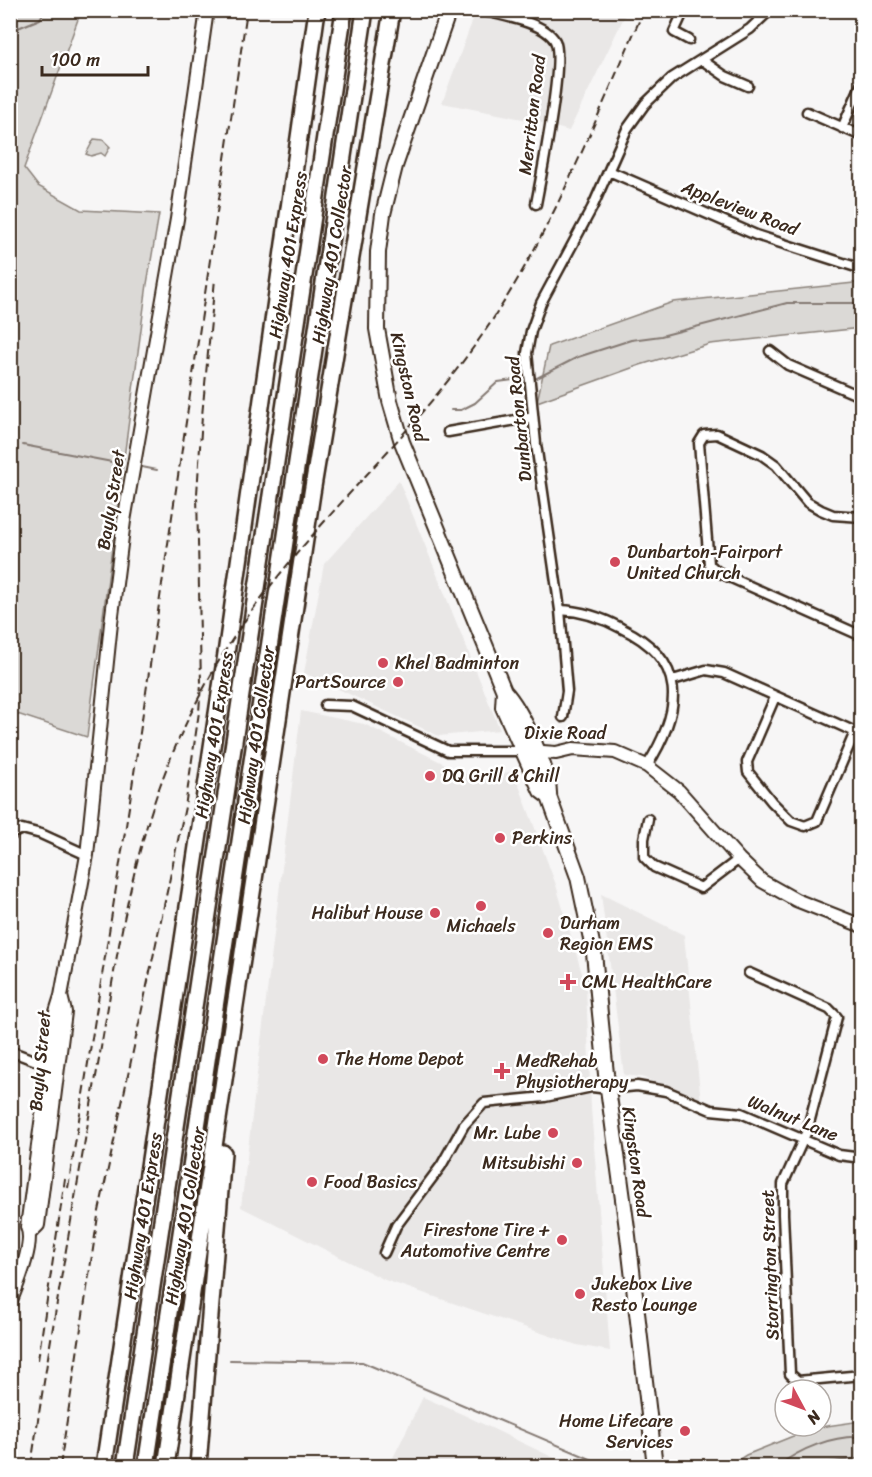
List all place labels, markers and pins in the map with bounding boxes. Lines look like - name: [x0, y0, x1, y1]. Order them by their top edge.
- place label: Dunbarton-Fairport United Church: [627, 536, 783, 589]
- marker: Dunbarton-Fairport United Church: [608, 555, 622, 569]
- place label: Khel Badminton: [395, 647, 519, 679]
- marker: Khel Badminton: [376, 656, 390, 670]
- place label: PartSource: [295, 666, 386, 698]
- marker: PartSource: [391, 675, 405, 689]
- place label: DQ Grill & Chill: [442, 760, 560, 792]
- marker: DQ Grill & Chill: [423, 769, 437, 783]
- place label: Perkins: [512, 822, 573, 854]
- marker: Perkins: [493, 831, 507, 845]
- place label: Halibut House: [311, 897, 423, 929]
- marker: Michaels: [474, 899, 488, 913]
- marker: Halibut House: [428, 906, 442, 920]
- place label: Durham Region EMS: [560, 907, 654, 960]
- place label: Michaels: [446, 910, 516, 942]
- marker: Durham Region EMS: [541, 926, 555, 940]
- place label: CML HealthCare: [582, 966, 712, 998]
- marker: CML HealthCare: [559, 973, 577, 991]
- place label: The Home Depot: [335, 1043, 464, 1075]
- place label: MedRehab Physiotherapy: [516, 1045, 629, 1098]
- marker: The Home Depot: [316, 1052, 330, 1066]
- marker: MedRehab Physiotherapy: [493, 1062, 511, 1080]
- place label: Mr. Lube: [473, 1117, 541, 1149]
- marker: Mr. Lube: [546, 1126, 560, 1140]
- place label: Mitsubishi: [482, 1147, 566, 1179]
- marker: Mitsubishi: [570, 1156, 584, 1170]
- place label: Food Basics: [324, 1166, 418, 1198]
- marker: Food Basics: [305, 1175, 319, 1189]
- place label: Firestone Tire + Automotive Centre: [400, 1214, 550, 1267]
- marker: Firestone Tire + Automotive Centre: [555, 1233, 569, 1247]
- place label: Jukebox Live Resto Lounge: [591, 1268, 697, 1321]
- marker: Jukebox Live Resto Lounge: [573, 1287, 587, 1301]
- place label: Home Lifecare Services: [559, 1405, 674, 1458]
- marker: Home Lifecare Services: [678, 1424, 692, 1438]

